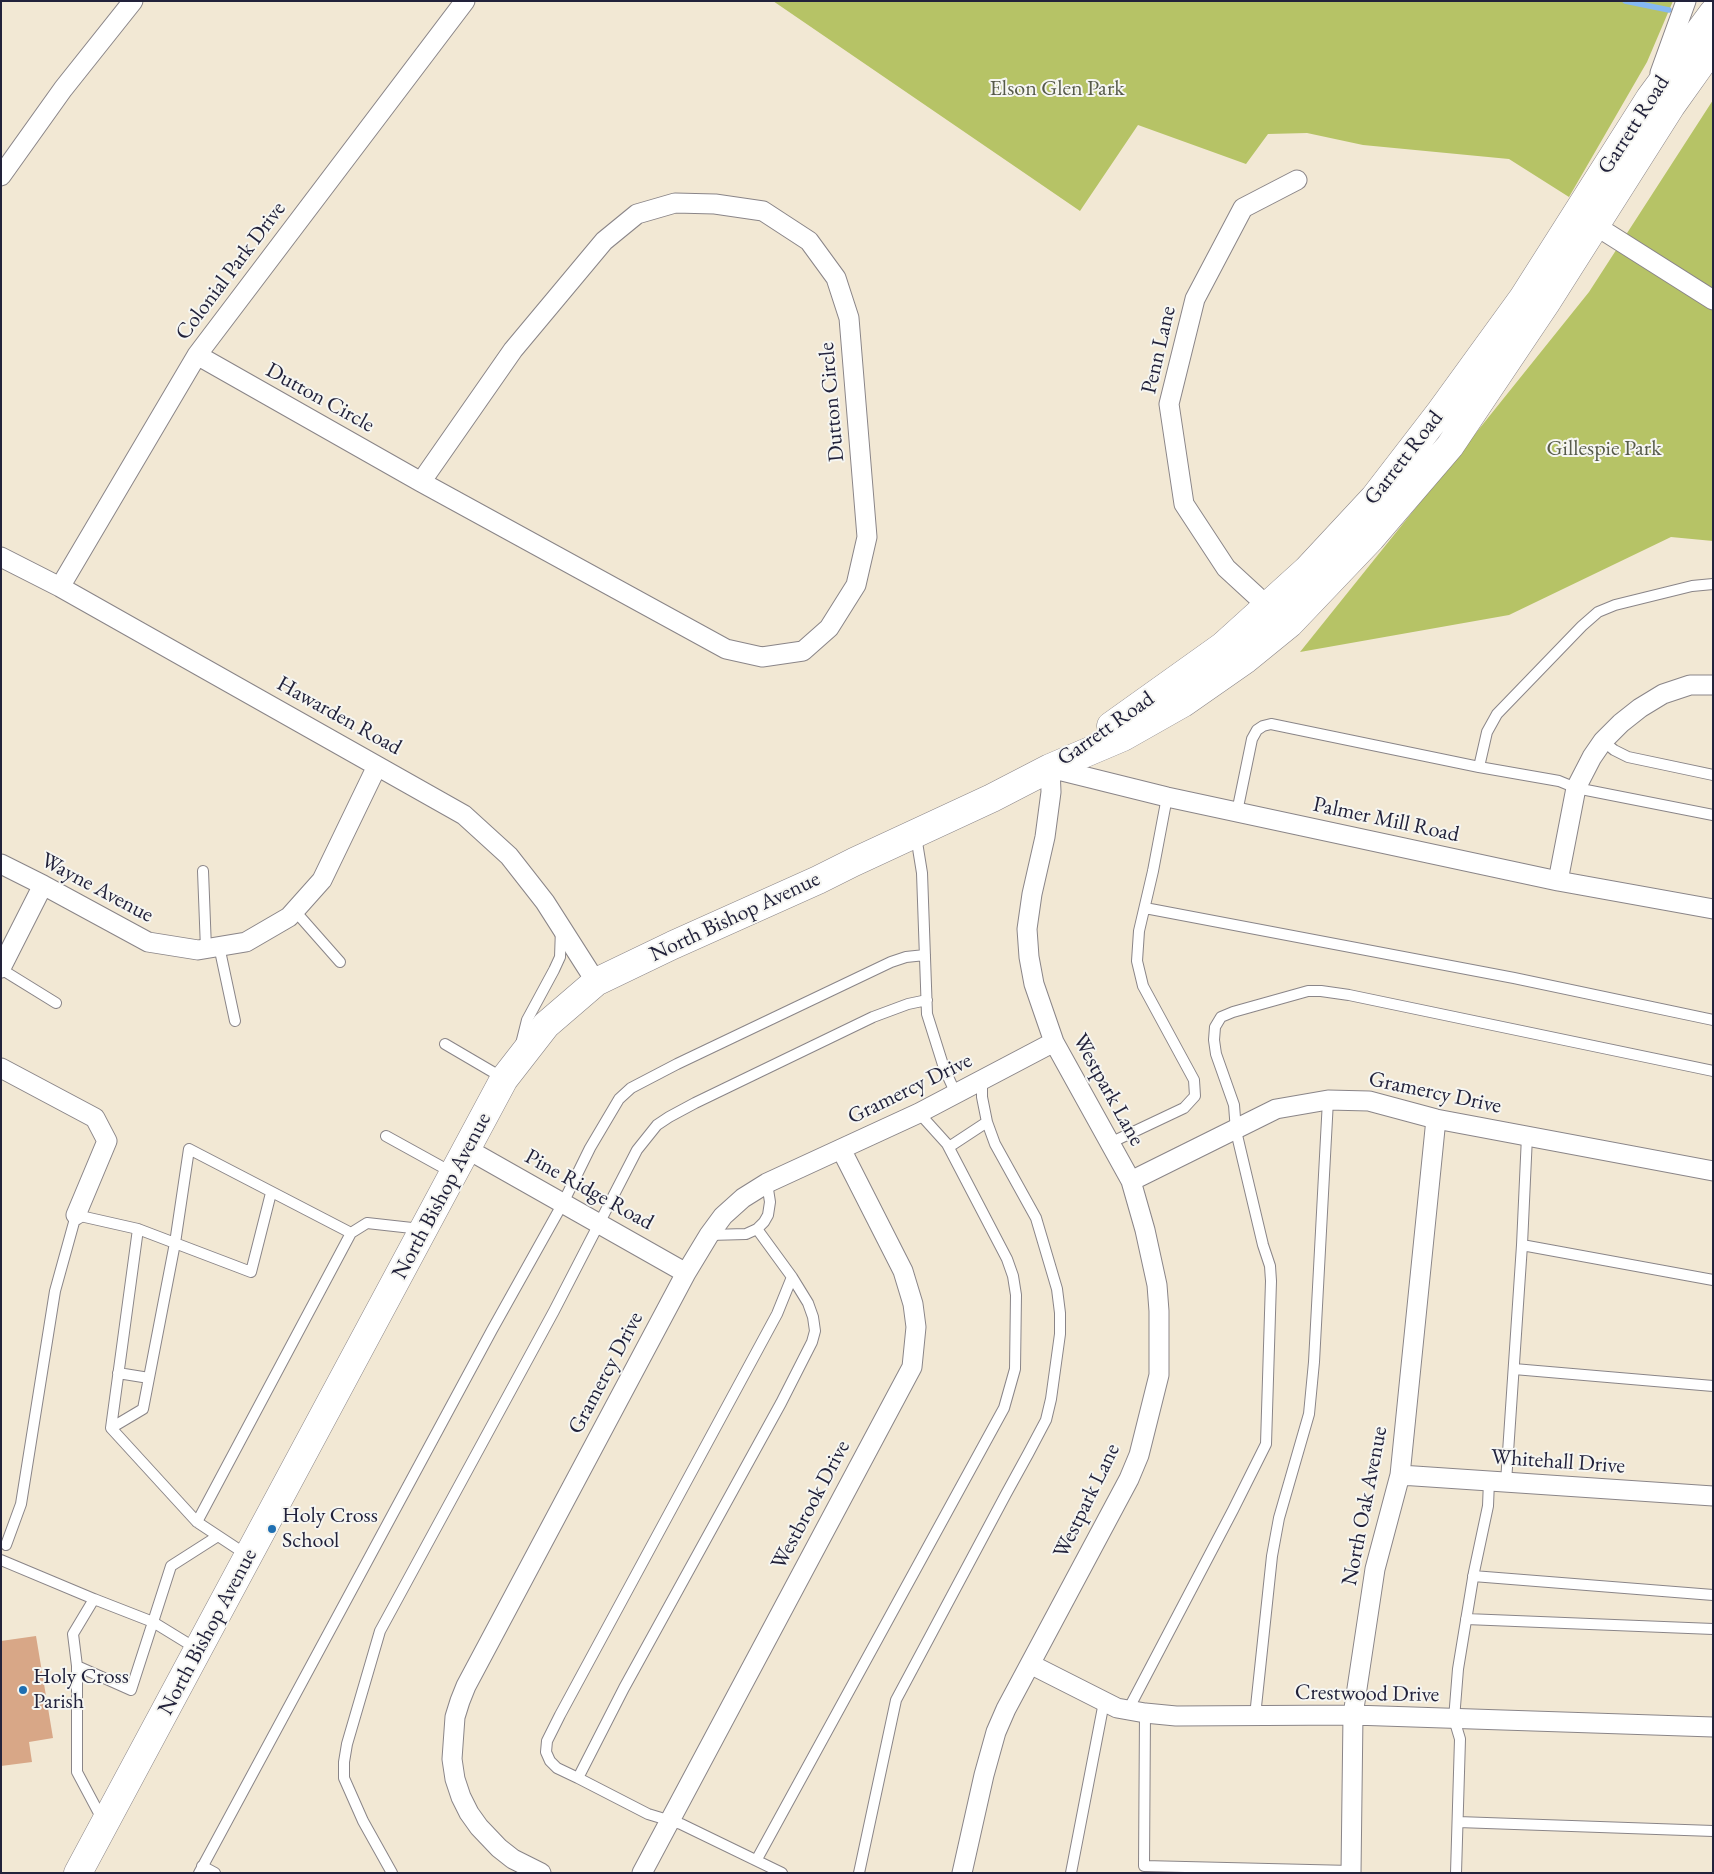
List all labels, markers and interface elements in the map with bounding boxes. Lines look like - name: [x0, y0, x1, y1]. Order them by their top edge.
- street label: Garrett Road: [1592, 71, 1676, 179]
- park label: Elson Glen Park: [989, 76, 1125, 102]
- street label: Colonial Park Drive: [170, 196, 292, 346]
- street label: Penn Lane: [1136, 304, 1182, 396]
- street label: Dutton Circle: [814, 341, 850, 463]
- street label: Dutton Circle: [261, 357, 379, 439]
- street label: Garrett Road: [1359, 406, 1449, 510]
- park label: Gillespie Park: [1547, 436, 1661, 462]
- street label: Hawarden Road: [272, 671, 406, 761]
- street label: Garrett Road: [1052, 686, 1160, 772]
- street label: Palmer Mill Road: [1310, 792, 1462, 848]
- street label: Wayne Avenue: [36, 847, 158, 929]
- street label: North Bishop Avenue: [646, 866, 824, 968]
- street label: Westpark Lane: [1066, 1029, 1150, 1151]
- street label: Gramercy Drive: [844, 1048, 976, 1130]
- street label: Gramercy Drive: [1366, 1066, 1504, 1120]
- street label: North Bishop Avenue: [387, 1108, 497, 1284]
- street label: Pine Ridge Road: [520, 1144, 658, 1236]
- street label: Gramercy Drive: [563, 1307, 649, 1439]
- street label: North Oak Avenue: [1337, 1424, 1393, 1588]
- street label: Westbrook Drive: [766, 1436, 856, 1574]
- street label: Westpark Lane: [1048, 1439, 1126, 1563]
- street label: Whitehall Drive: [1490, 1444, 1626, 1480]
- place label: Holy Cross School: [282, 1503, 378, 1554]
- marker: Holy Cross School: [266, 1523, 278, 1535]
- street label: North Bishop Avenue: [153, 1544, 263, 1720]
- place label: Holy Cross Parish: [33, 1664, 129, 1715]
- street label: Crestwood Drive: [1295, 1680, 1439, 1708]
- marker: Holy Cross Parish: [17, 1684, 29, 1696]

